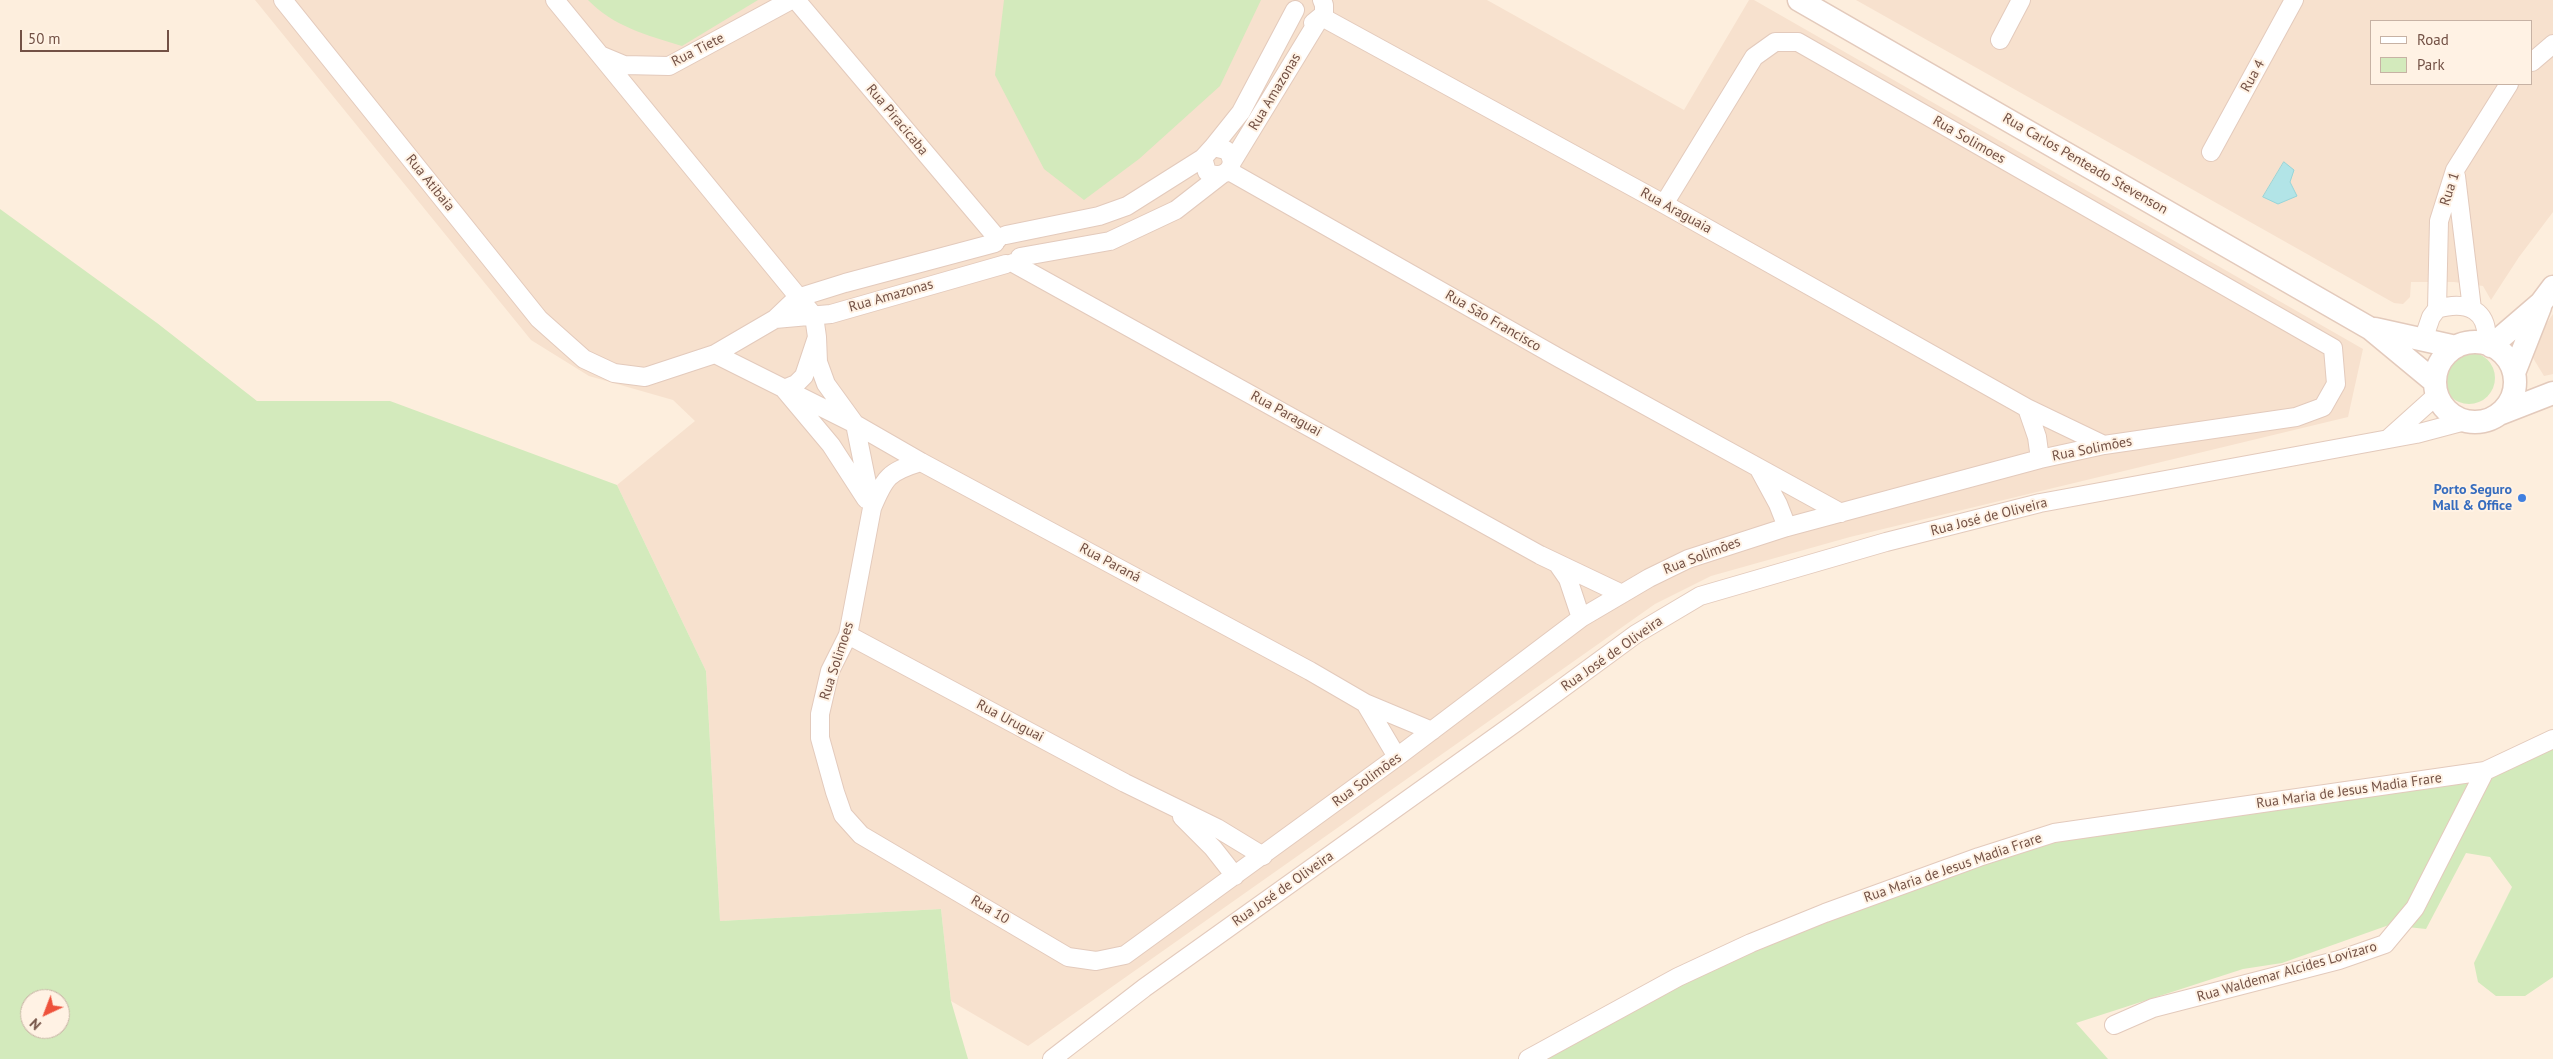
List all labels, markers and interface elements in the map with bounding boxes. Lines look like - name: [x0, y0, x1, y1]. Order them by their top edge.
- scale bar: [22, 20, 171, 52]
- legend: [2370, 20, 2533, 85]
- text: 50 m: [28, 29, 61, 48]
- street label: Rua Tiete: [669, 30, 727, 70]
- text: Road: [2417, 30, 2449, 49]
- street label: Rua Amazonas: [1245, 50, 1305, 134]
- text: Park: [2417, 55, 2445, 74]
- street label: Rua 4: [2237, 57, 2269, 95]
- street label: Rua Piracicaba: [862, 81, 932, 159]
- street label: Rua Carlos Penteado Stevenson: [1999, 110, 2171, 218]
- street label: Rua Solimoes: [1930, 112, 2008, 168]
- street label: Rua Atibaia: [402, 151, 458, 215]
- street label: Rua 1: [2437, 170, 2463, 208]
- street label: Rua Araguaia: [1637, 184, 1715, 238]
- street label: Rua Amazonas: [847, 276, 935, 316]
- street label: Rua São Francisco: [1442, 287, 1544, 355]
- street label: Rua Paraguai: [1248, 388, 1324, 440]
- street label: Rua Solimões: [2051, 433, 2133, 465]
- place label: Porto Seguro Mall & Office: [2433, 482, 2512, 514]
- marker: Porto Seguro Mall & Office: [2516, 492, 2528, 504]
- street label: Rua José de Oliveira: [1929, 494, 2049, 540]
- street label: Rua Solimões: [1661, 534, 1743, 578]
- street label: Rua Paraná: [1076, 540, 1144, 586]
- street label: Rua José de Oliveira: [1558, 613, 1666, 695]
- street label: Rua Solimoes: [816, 620, 858, 702]
- street label: Rua Uruguai: [974, 696, 1046, 746]
- street label: Rua Solimões: [1329, 749, 1405, 811]
- street label: Rua Maria de Jesus Madia Frare: [2255, 770, 2443, 812]
- street label: Rua Maria de Jesus Madia Frare: [1862, 830, 2044, 906]
- street label: Rua José de Oliveira: [1229, 848, 1337, 930]
- street label: Rua 10: [968, 892, 1012, 928]
- street label: Rua Waldemar Alcides Lovizaro: [2195, 938, 2379, 1006]
- north arrow: [20, 989, 70, 1039]
- text: N: [26, 1015, 45, 1034]

